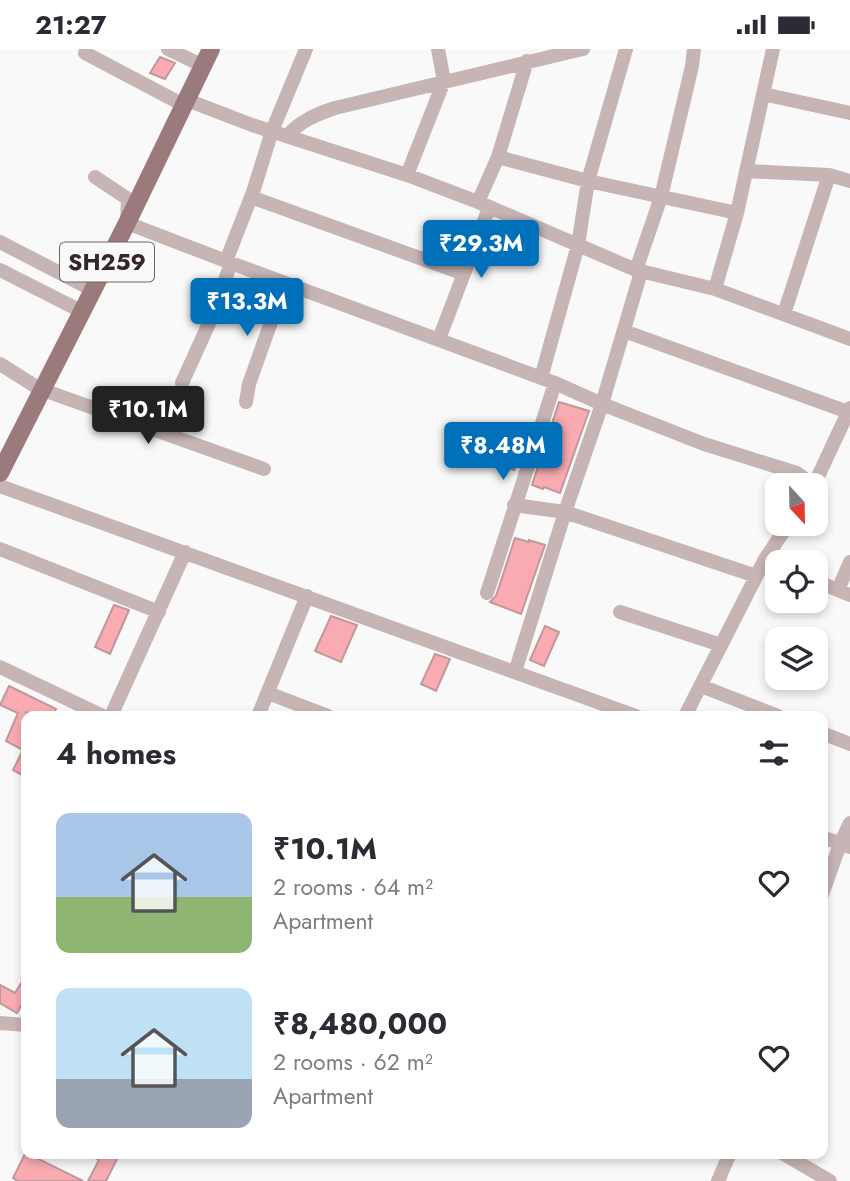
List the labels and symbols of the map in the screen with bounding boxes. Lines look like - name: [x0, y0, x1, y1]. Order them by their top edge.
- pin: ₹29.3M: [424, 221, 538, 280]
- road number: SH259: [60, 243, 154, 281]
- pin: ₹13.3M: [190, 279, 304, 338]
- pin: ₹10.1M: [91, 387, 205, 446]
- pin: ₹8.48M: [446, 423, 560, 482]
- north arrow: [765, 473, 828, 535]

